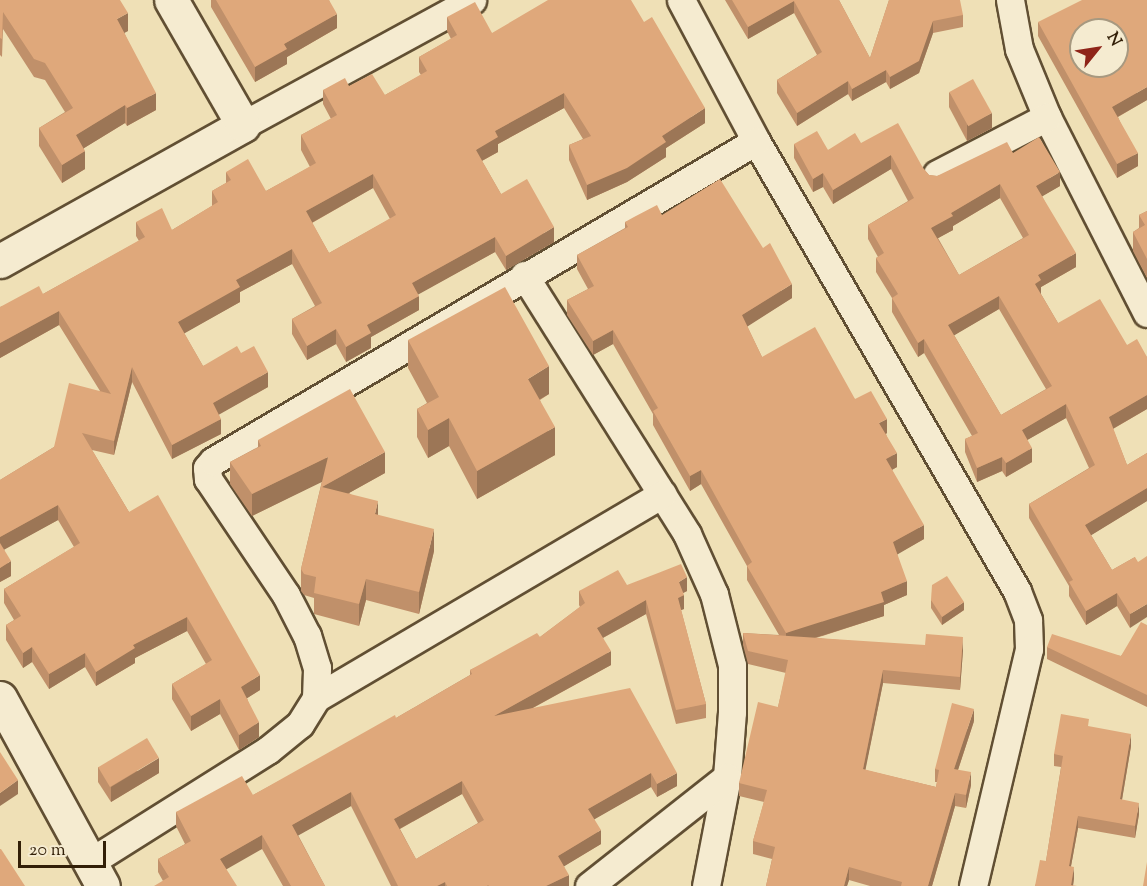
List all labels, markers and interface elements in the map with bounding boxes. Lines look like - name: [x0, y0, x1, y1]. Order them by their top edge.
- north arrow: [1069, 18, 1129, 78]
- text: N: [1100, 28, 1126, 51]
- scale bar: [21, 829, 110, 867]
- text: 20 m: [29, 838, 66, 864]

